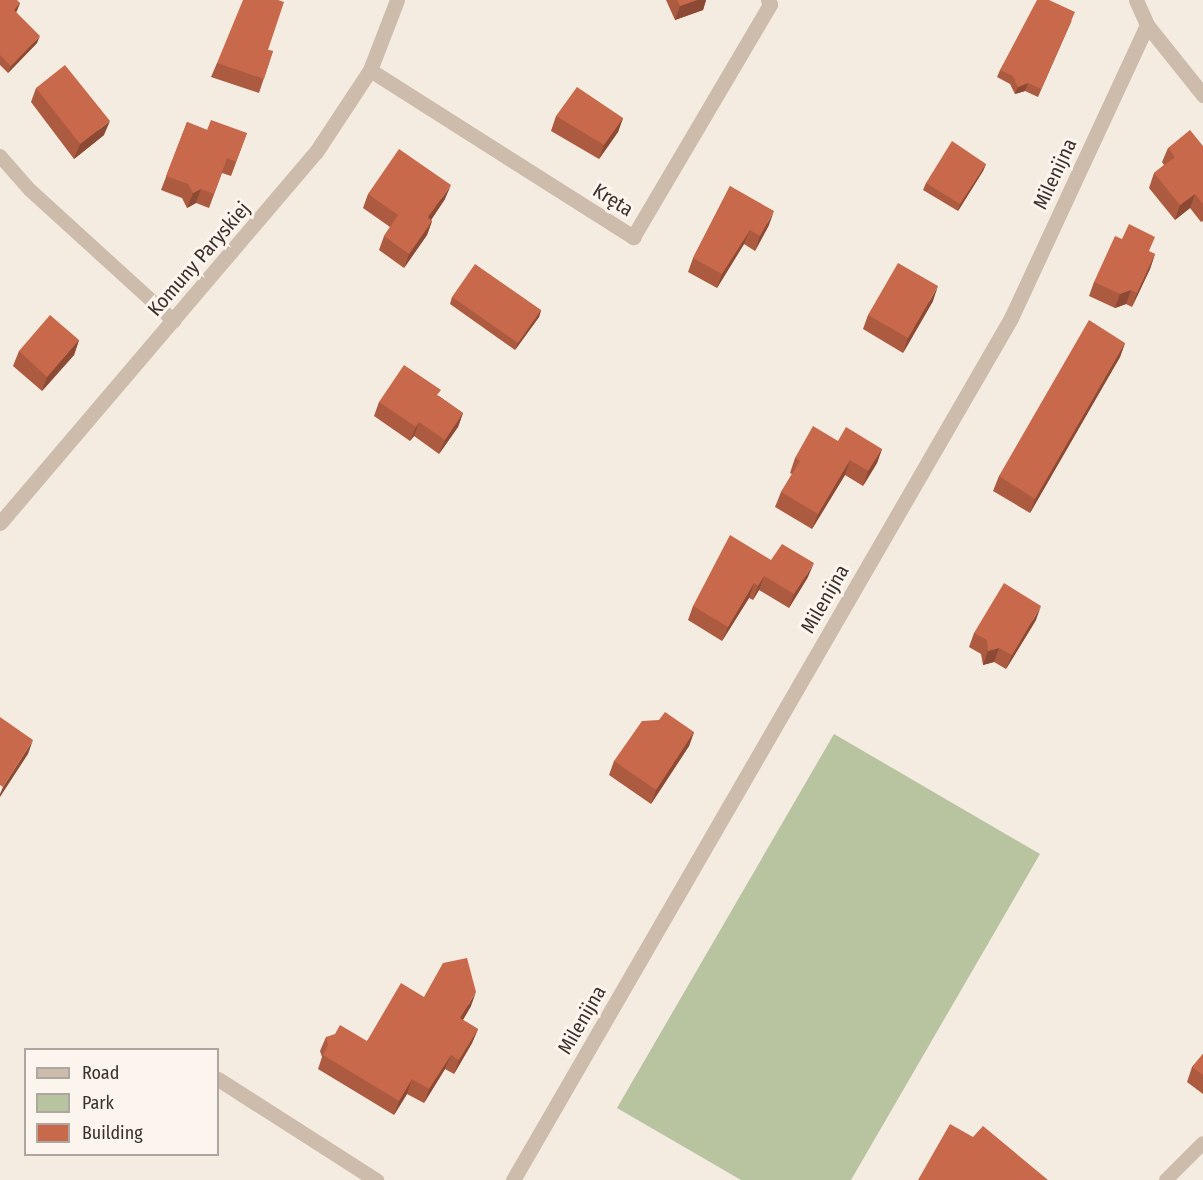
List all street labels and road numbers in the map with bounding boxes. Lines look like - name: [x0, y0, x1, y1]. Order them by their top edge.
- street label: Milenijna: [1028, 135, 1082, 213]
- street label: Kręta: [588, 178, 638, 222]
- street label: Komuny Paryskiej: [143, 197, 255, 321]
- street label: Milenijna: [796, 560, 854, 638]
- street label: Milenijna: [553, 981, 611, 1059]

